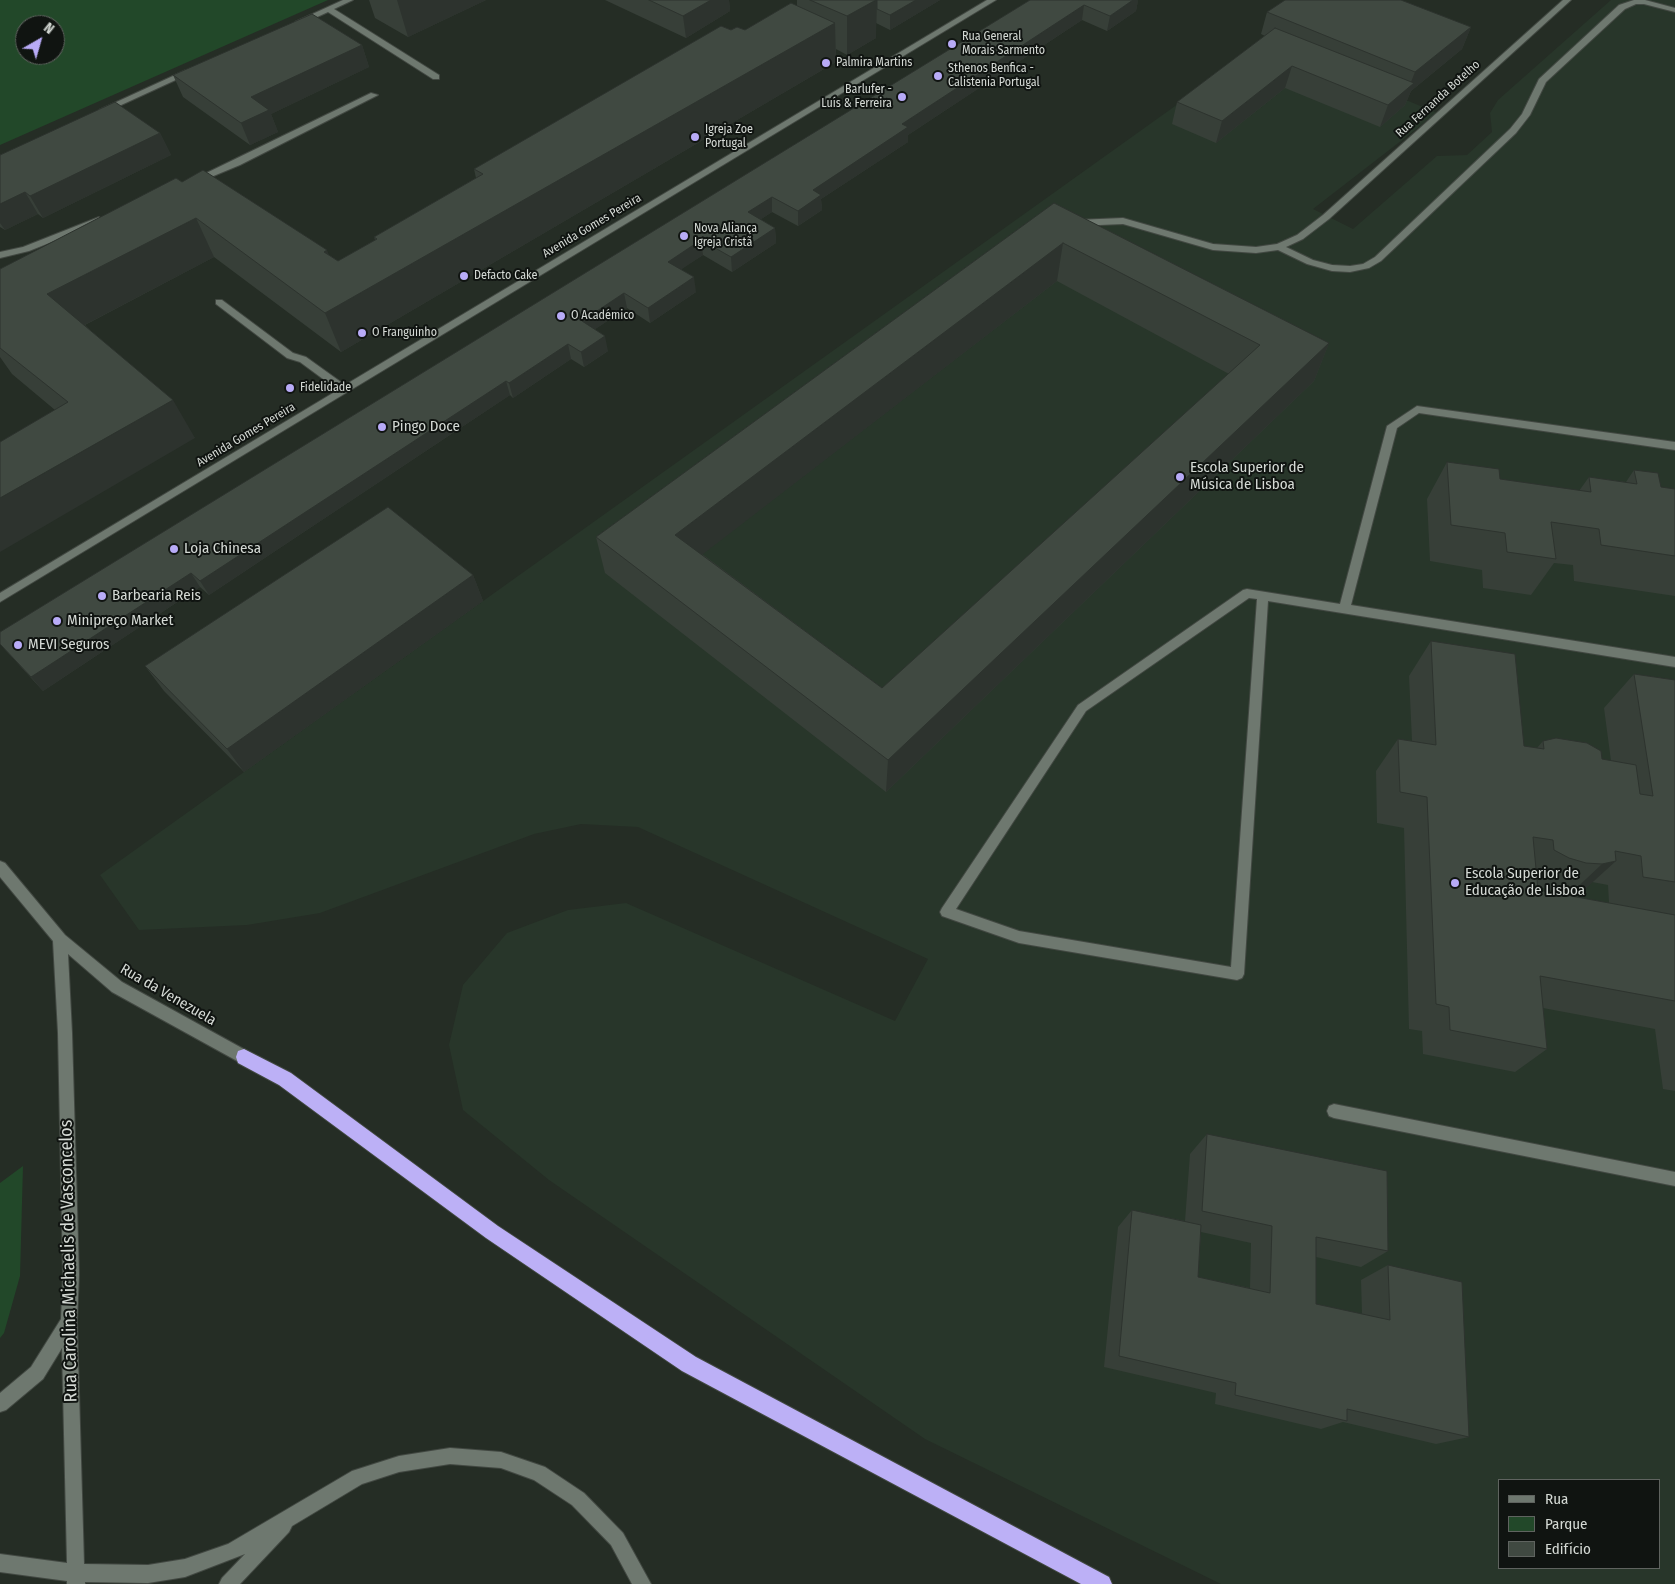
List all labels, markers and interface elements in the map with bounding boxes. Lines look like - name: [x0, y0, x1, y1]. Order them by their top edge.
- north arrow: [15, 15, 65, 65]
- text: N: [40, 19, 57, 38]
- place label: Rua General Morais Sarmento: [962, 30, 1045, 58]
- marker: Rua General Morais Sarmento: [946, 38, 958, 50]
- place label: Palmira Martins: [836, 56, 912, 70]
- marker: Palmira Martins: [820, 57, 832, 69]
- street label: Rua Fernanda Botelho: [1393, 57, 1483, 141]
- place label: Sthenos Benfica - Calistenia Portugal: [948, 62, 1040, 90]
- marker: Sthenos Benfica - Calistenia Portugal: [932, 70, 944, 82]
- place label: Barlufer - Luís & Ferreira: [821, 83, 892, 111]
- marker: Barlufer - Luís & Ferreira: [896, 91, 908, 103]
- place label: Igreja Zoe Portugal: [705, 123, 753, 151]
- marker: Igreja Zoe Portugal: [689, 131, 701, 143]
- street label: Avenida Gomes Pereira: [540, 191, 644, 261]
- place label: Nova Aliança Igreja Cristã: [694, 222, 757, 250]
- marker: Nova Aliança Igreja Cristã: [678, 230, 690, 242]
- place label: Defacto Cake: [474, 269, 537, 283]
- marker: Defacto Cake: [458, 270, 470, 282]
- place label: O Académico: [571, 309, 634, 323]
- marker: O Académico: [555, 310, 567, 322]
- place label: O Franguinho: [372, 326, 437, 340]
- marker: O Franguinho: [356, 327, 368, 339]
- place label: Fidelidade: [300, 381, 351, 395]
- marker: Fidelidade: [284, 382, 296, 394]
- street label: Avenida Gomes Pereira: [194, 400, 298, 470]
- place label: Pingo Doce: [392, 418, 460, 436]
- marker: Pingo Doce: [376, 421, 388, 433]
- place label: Escola Superior de Música de Lisboa: [1190, 459, 1304, 494]
- marker: Escola Superior de Música de Lisboa: [1174, 471, 1186, 483]
- place label: Loja Chinesa: [184, 540, 261, 558]
- marker: Loja Chinesa: [168, 543, 180, 555]
- place label: Barbearia Reis: [112, 587, 201, 605]
- marker: Barbearia Reis: [96, 590, 108, 602]
- place label: Minipreço Market: [67, 612, 173, 630]
- marker: Minipreço Market: [51, 615, 63, 627]
- place label: MEVI Seguros: [28, 636, 109, 654]
- marker: MEVI Seguros: [12, 639, 24, 651]
- place label: Escola Superior de Educação de Lisboa: [1465, 865, 1585, 900]
- marker: Escola Superior de Educação de Lisboa: [1449, 877, 1461, 889]
- street label: Rua da Venezuela: [117, 960, 219, 1030]
- street label: Rua Carolina Michaelis de Vasconcelos: [56, 1120, 82, 1402]
- legend: [1498, 1479, 1660, 1569]
- text: Rua: [1545, 1490, 1568, 1508]
- text: Parque: [1545, 1515, 1588, 1533]
- text: Edifício: [1545, 1540, 1591, 1558]

